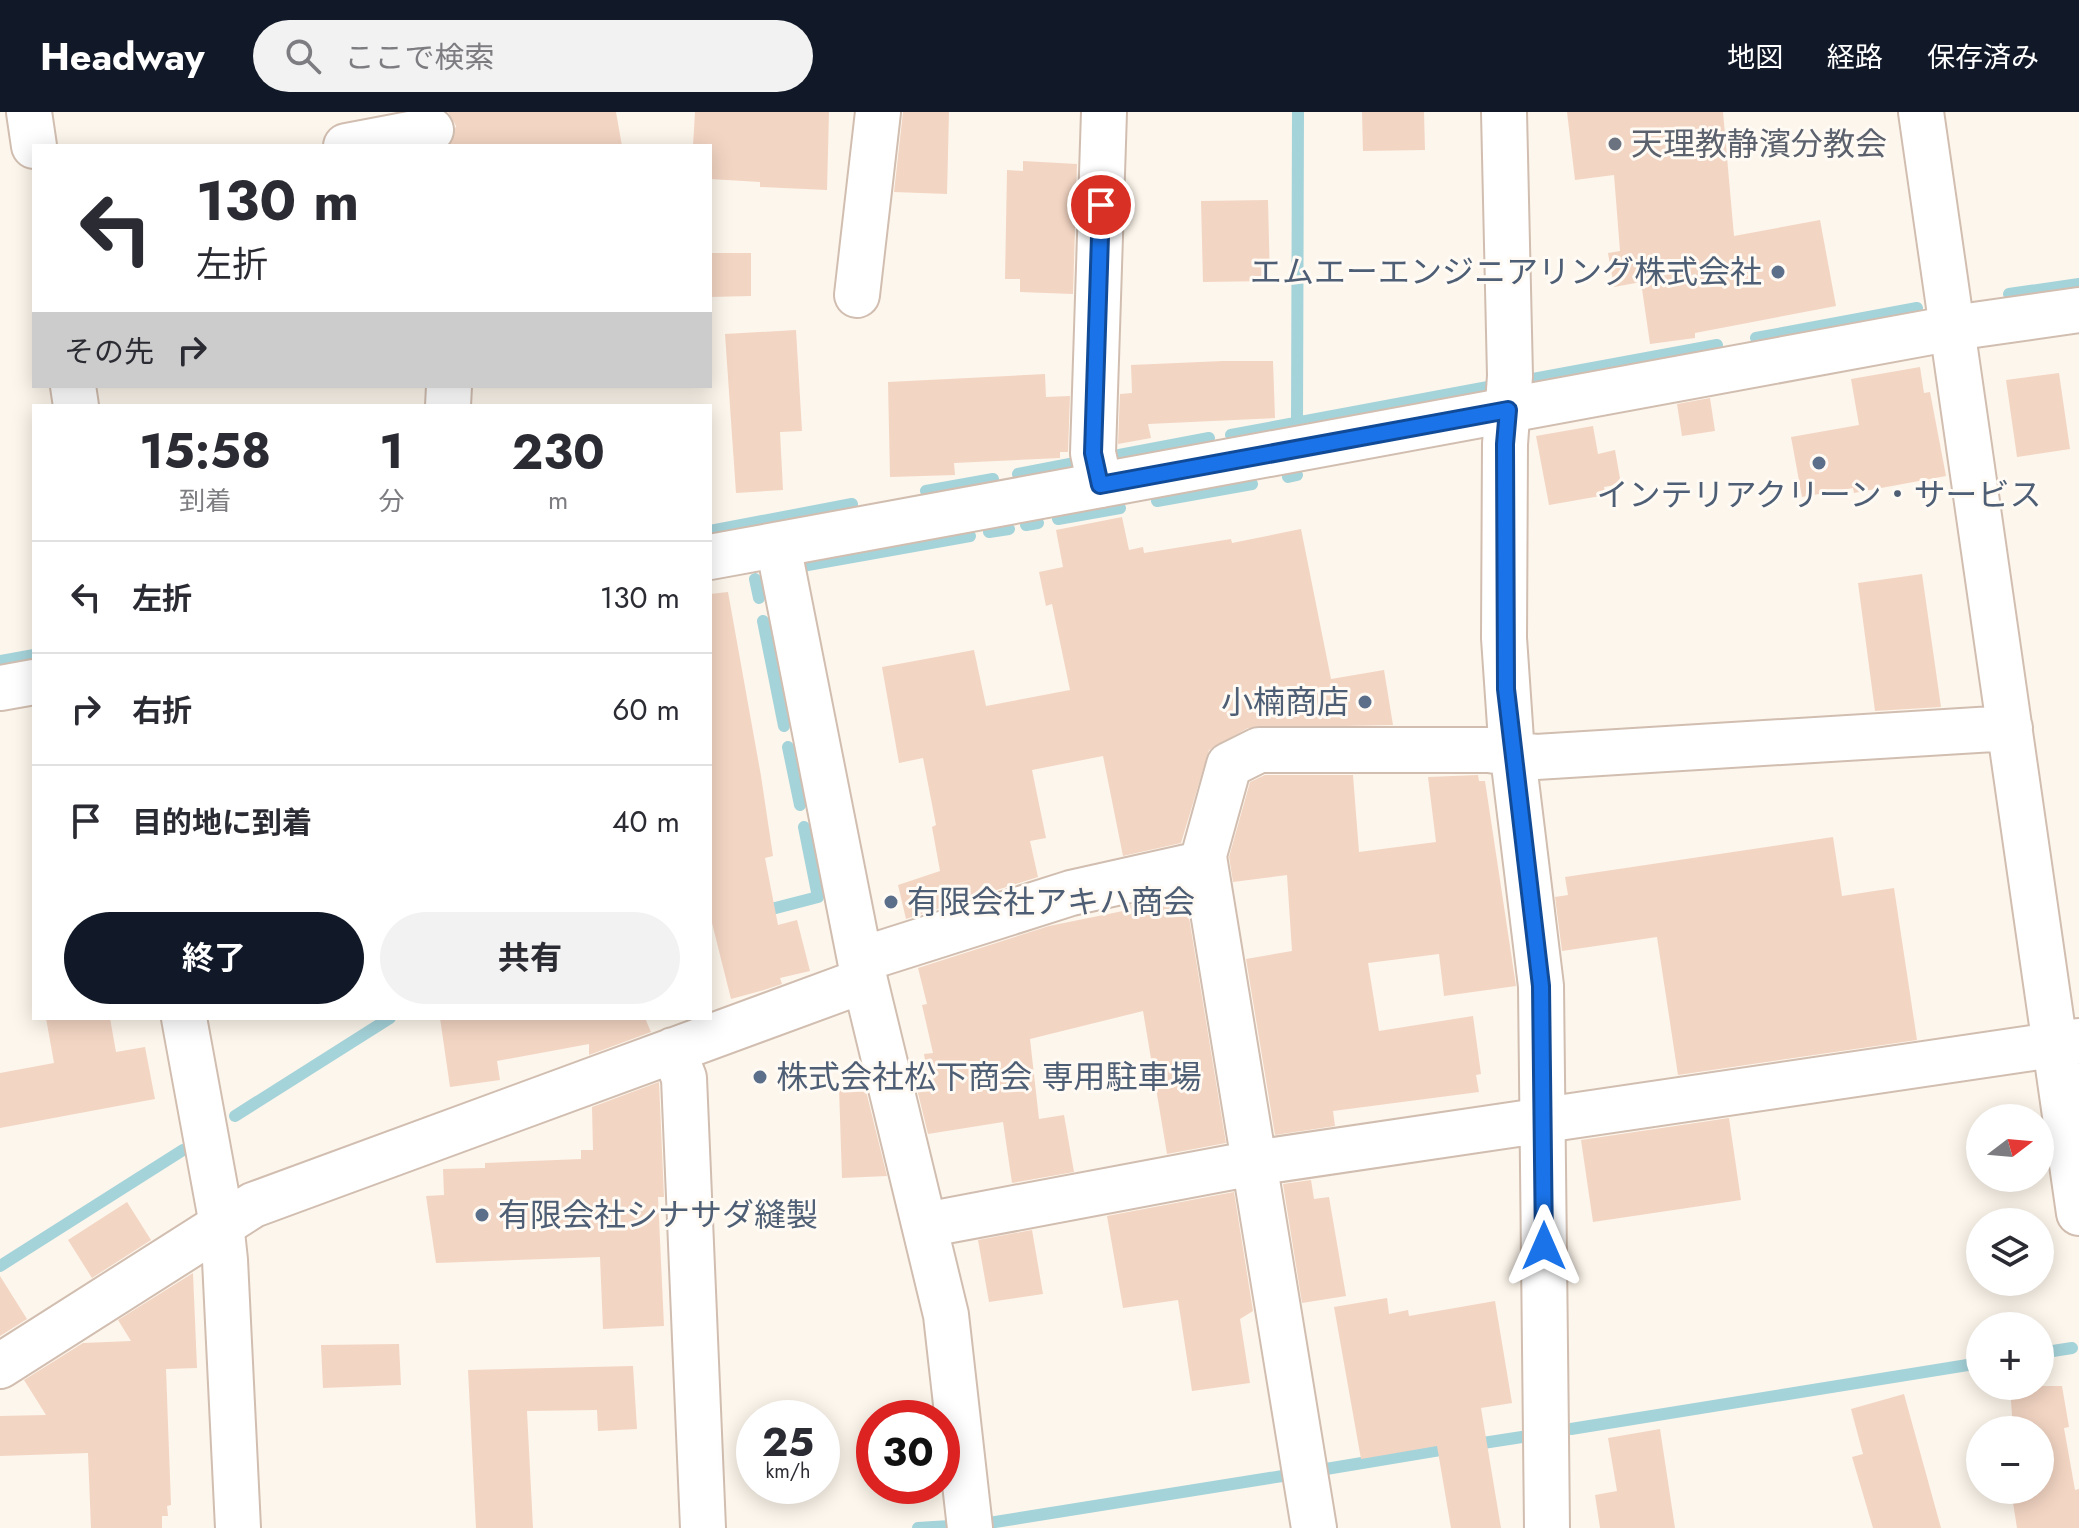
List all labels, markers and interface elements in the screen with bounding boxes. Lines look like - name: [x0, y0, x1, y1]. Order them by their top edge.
- search box: [253, 20, 813, 92]
- text: Headway: [40, 29, 205, 84]
- icon: search: [281, 34, 325, 78]
- text: ここで検索: [345, 36, 495, 79]
- text: 地図: [1727, 37, 1783, 78]
- text: 経路: [1827, 37, 1883, 78]
- text: 保存済み: [1927, 37, 2039, 78]
- place label: 天理教静濱分教会: [1631, 121, 1887, 167]
- marker: 天理教静濱分教会: [1606, 135, 1624, 153]
- text: 130 m: [196, 160, 359, 241]
- pin: [1067, 171, 1135, 239]
- icon: left: [64, 176, 168, 280]
- icon: arrive: [1079, 183, 1123, 227]
- text: 左折: [196, 238, 268, 290]
- place label: エムエーエンジニアリング株式会社: [1250, 249, 1762, 295]
- marker: エムエーエンジニアリング株式会社: [1769, 263, 1787, 281]
- icon: right: [170, 328, 214, 372]
- text: その先: [64, 330, 154, 373]
- text: 15:58: [139, 417, 271, 486]
- text: 1: [379, 417, 404, 486]
- text: 230: [512, 418, 605, 487]
- marker: インテリアクリーン・サービス: [1810, 454, 1828, 472]
- place label: インテリアクリーン・サービス: [1597, 472, 2041, 518]
- text: m: [548, 481, 568, 519]
- text: 到着: [179, 482, 231, 520]
- text: 分: [378, 482, 404, 520]
- icon: left: [64, 575, 108, 619]
- text: 130 m: [600, 576, 680, 619]
- text: 左折: [132, 577, 192, 620]
- place label: 小楠商店: [1221, 679, 1349, 725]
- icon: right: [64, 687, 108, 731]
- text: 60 m: [612, 688, 680, 731]
- text: 右折: [132, 689, 192, 732]
- marker: 小楠商店: [1356, 693, 1374, 711]
- icon: arrive: [64, 799, 108, 843]
- text: 40 m: [612, 800, 680, 843]
- text: 目的地に到着: [132, 801, 312, 844]
- place label: 有限会社アキハ商会: [907, 879, 1195, 925]
- marker: 有限会社アキハ商会: [882, 893, 900, 911]
- button: 終了: [64, 912, 364, 1004]
- button: 共有: [380, 912, 680, 1004]
- place label: 株式会社松下商会 専用駐車場: [776, 1054, 1202, 1100]
- marker: 株式会社松下商会 専用駐車場: [751, 1068, 769, 1086]
- north arrow: [1966, 1104, 2054, 1192]
- map controls: [1966, 1104, 2054, 1504]
- place label: 有限会社シナサダ縫製: [498, 1192, 818, 1238]
- position arrow: [1502, 1204, 1586, 1288]
- marker: 有限会社シナサダ縫製: [473, 1206, 491, 1224]
- button: layers: [1966, 1208, 2054, 1296]
- button: +: [1966, 1312, 2054, 1400]
- speed limit sign: 30: [856, 1400, 960, 1504]
- text: 25: [762, 1413, 814, 1471]
- button: −: [1966, 1416, 2054, 1504]
- text: km/h: [765, 1457, 811, 1486]

